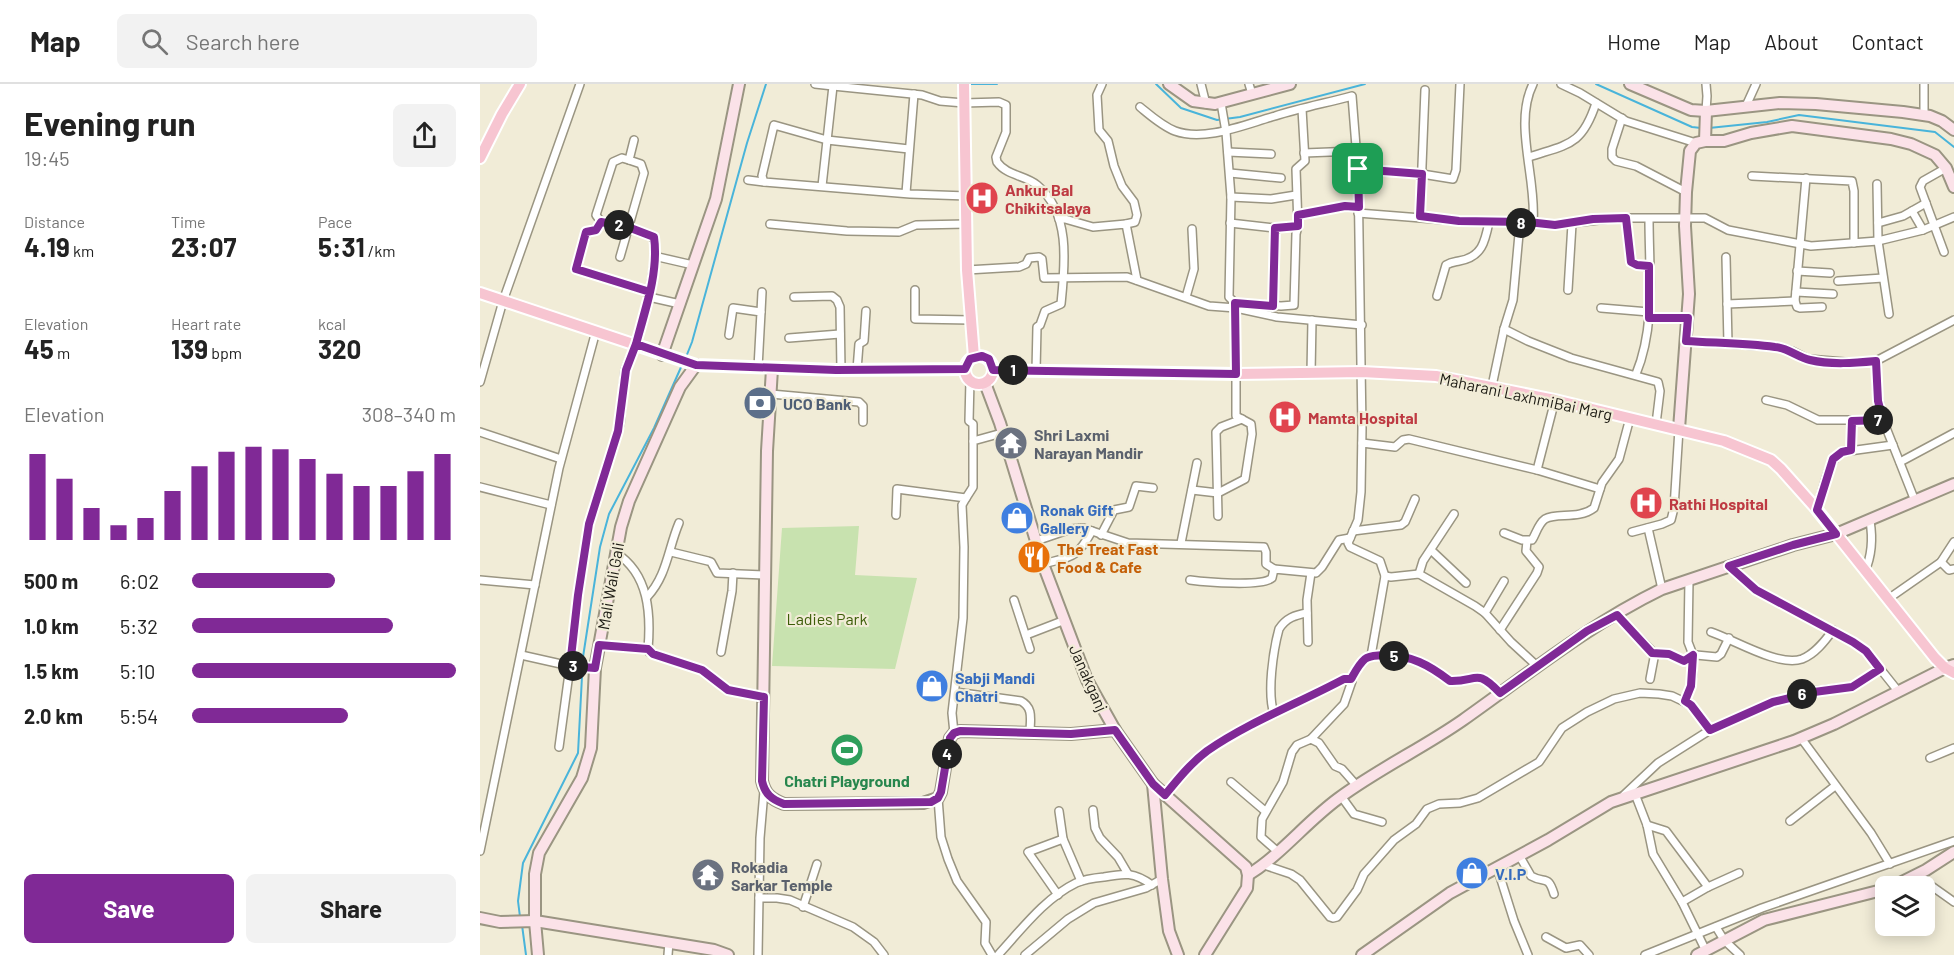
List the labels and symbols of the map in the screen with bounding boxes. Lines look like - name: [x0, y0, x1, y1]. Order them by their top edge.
- pin: [1332, 143, 1383, 194]
- hospital icon: Ankur Bal Chikitsalaya: [964, 180, 1000, 216]
- place label: Ankur Bal Chikitsalaya: [1005, 180, 1091, 217]
- pin: 8: [1506, 208, 1536, 238]
- pin: 2: [604, 210, 634, 240]
- pin: 1: [998, 355, 1028, 385]
- street label: Maharani LaxhmiBai Marg: [1438, 368, 1614, 424]
- bank icon: UCO Bank: [742, 385, 778, 421]
- place label: UCO Bank: [783, 394, 852, 413]
- hospital icon: Mamta Hospital: [1267, 399, 1303, 435]
- pin: 7: [1863, 405, 1893, 435]
- place label: Mamta Hospital: [1308, 408, 1418, 427]
- temple icon: Shri Laxmi Narayan Mandir: [993, 425, 1029, 461]
- place label: Shri Laxmi Narayan Mandir: [1034, 425, 1143, 462]
- hospital icon: Rathi Hospital: [1628, 485, 1664, 521]
- place label: Rathi Hospital: [1669, 494, 1768, 513]
- shop icon: Ronak Gift Gallery: [999, 500, 1035, 536]
- place label: Ronak Gift Gallery: [1040, 500, 1114, 537]
- restaurant icon: The Treat Fast Food & Cafe: [1016, 539, 1052, 575]
- place label: The Treat Fast Food & Cafe: [1057, 539, 1158, 576]
- street label: Mali Wali Gali: [593, 541, 627, 631]
- park label: Ladies Park: [787, 609, 867, 628]
- pin: 5: [1379, 641, 1409, 671]
- street label: Janakganj: [1066, 642, 1112, 714]
- pin: 3: [558, 651, 588, 681]
- shop icon: Sabji Mandi Chatri: [914, 668, 950, 704]
- place label: Sabji Mandi Chatri: [955, 668, 1035, 705]
- pin: 6: [1787, 679, 1817, 709]
- sports icon: Chatri Playground: [829, 732, 865, 768]
- pin: 4: [932, 739, 962, 769]
- place label: Chatri Playground: [784, 771, 910, 790]
- shop icon: V.I.P: [1454, 855, 1490, 891]
- temple icon: Rokadia Sarkar Temple: [690, 857, 726, 893]
- place label: Rokadia Sarkar Temple: [731, 857, 833, 894]
- place label: V.I.P: [1495, 864, 1527, 883]

